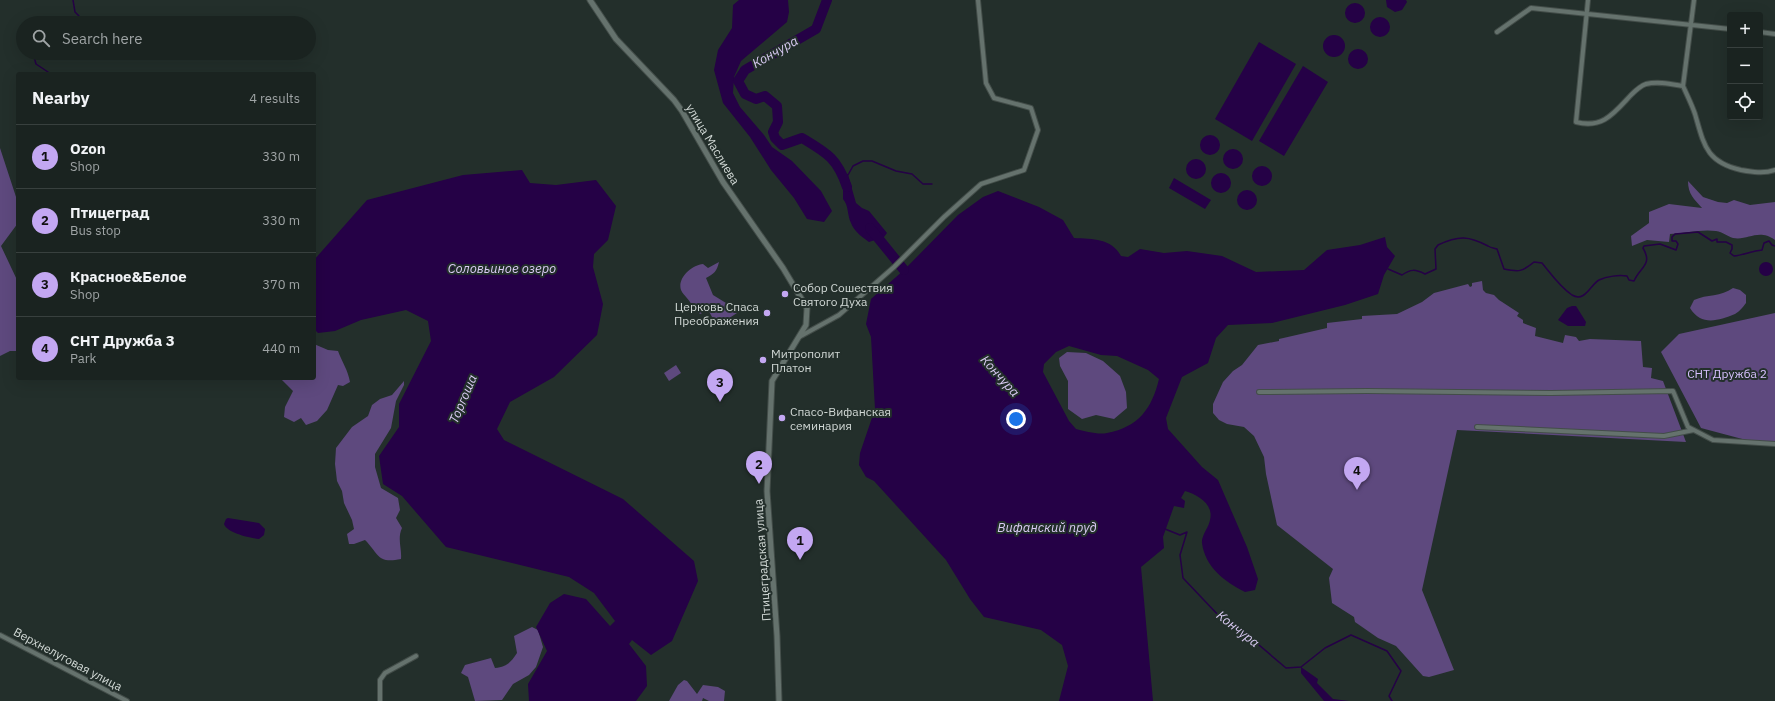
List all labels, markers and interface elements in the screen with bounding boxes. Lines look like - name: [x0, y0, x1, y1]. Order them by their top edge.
- map controls: [1727, 12, 1763, 120]
- button: +: [1727, 12, 1763, 48]
- search box: [16, 16, 316, 60]
- icon: search: [30, 27, 52, 49]
- text: Search here: [62, 29, 142, 48]
- water label: Кончура: [749, 32, 801, 72]
- button: −: [1727, 48, 1763, 84]
- button: locate: [1727, 84, 1763, 120]
- text: Nearby: [32, 87, 90, 109]
- text: 4 results: [249, 90, 300, 107]
- street label: улица Маслиева: [683, 101, 743, 188]
- text: Ozon: [70, 139, 106, 158]
- text: 1: [41, 148, 49, 165]
- text: 330 m: [262, 148, 300, 165]
- text: Shop: [70, 158, 100, 175]
- text: Птицеград: [70, 203, 149, 222]
- text: 2: [41, 212, 49, 229]
- text: 330 m: [262, 212, 300, 229]
- text: Bus stop: [70, 222, 121, 239]
- water label: Соловьиное озеро: [448, 260, 556, 277]
- text: Красное&Белое: [70, 267, 187, 286]
- text: 3: [41, 276, 49, 293]
- text: 370 m: [262, 276, 300, 293]
- place label: Собор Сошествия Святого Духа: [793, 280, 893, 309]
- text: Shop: [70, 286, 100, 303]
- marker: Собор Сошествия Святого Духа: [780, 289, 790, 299]
- place label: Церковь Спаса Преображения: [674, 299, 760, 328]
- marker: Церковь Спаса Преображения: [762, 308, 772, 318]
- text: СНТ Дружба 3: [70, 331, 175, 350]
- text: 4: [41, 340, 49, 357]
- text: 440 m: [262, 340, 300, 357]
- place label: Митрополит Платон: [771, 346, 841, 375]
- text: Park: [70, 350, 96, 367]
- water label: Кончура: [977, 352, 1023, 400]
- marker: Митрополит Платон: [758, 355, 768, 365]
- park label: СНТ Дружба 2: [1687, 366, 1767, 381]
- pin: 3: [707, 369, 733, 402]
- water label: Торгоша: [445, 372, 481, 426]
- place label: Спасо-Вифанская семинария: [790, 404, 891, 433]
- your location: [1006, 409, 1026, 429]
- marker: Спасо-Вифанская семинария: [777, 413, 787, 423]
- pin: 2: [746, 451, 772, 484]
- pin: 4: [1344, 457, 1370, 490]
- street label: Птицеградская улица: [750, 498, 774, 622]
- water label: Вифанский пруд: [997, 519, 1097, 536]
- pin: 1: [787, 527, 813, 560]
- water label: Кончура: [1213, 607, 1263, 651]
- street label: Верхнелуговая улица: [11, 624, 125, 694]

